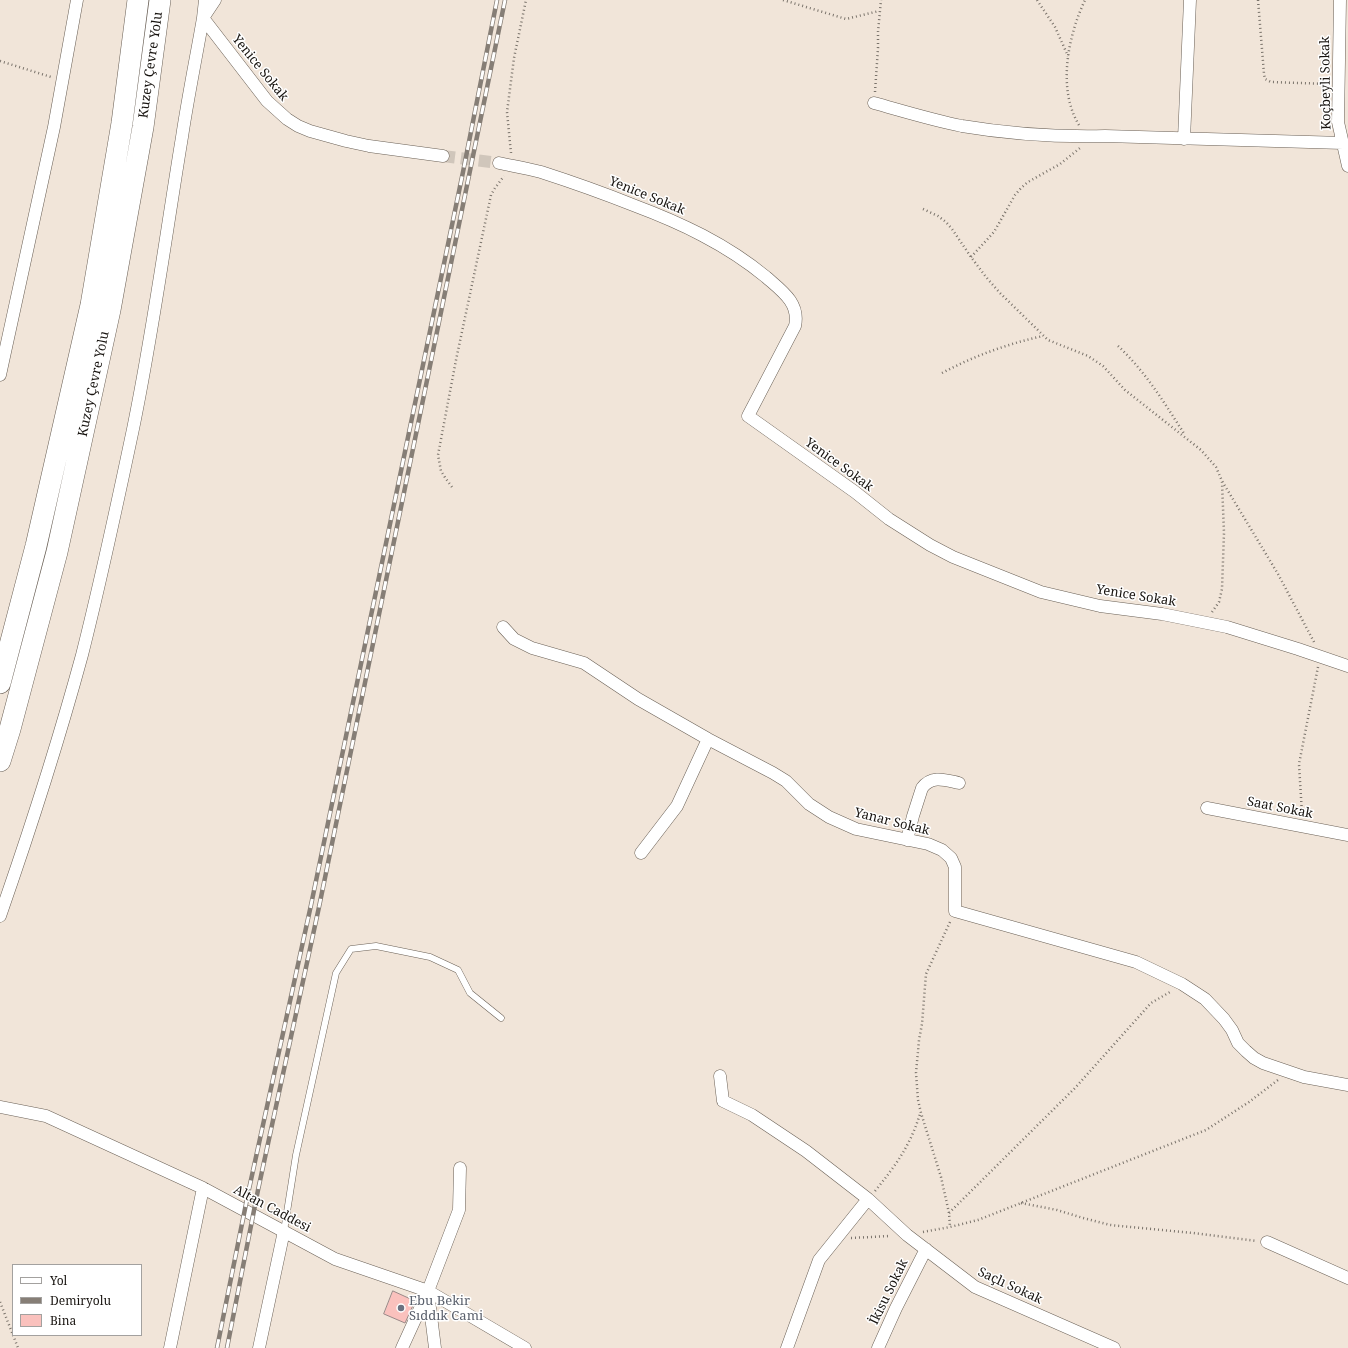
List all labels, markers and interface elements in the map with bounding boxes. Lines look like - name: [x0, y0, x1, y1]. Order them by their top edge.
- street label: Kuzey Çevre Yolu: [136, 11, 166, 119]
- street label: Yenice Sokak: [229, 32, 291, 104]
- street label: Koçbeyli Sokak: [1317, 36, 1335, 130]
- street label: Yenice Sokak: [607, 174, 687, 218]
- street label: Kuzey Çevre Yolu: [75, 330, 113, 438]
- street label: Yenice Sokak: [802, 435, 876, 495]
- street label: Yenice Sokak: [1095, 582, 1177, 610]
- street label: Saat Sokak: [1246, 794, 1314, 822]
- street label: Yanar Sokak: [853, 805, 931, 839]
- street label: Altan Caddesi: [231, 1182, 313, 1236]
- street label: İkisu Sokak: [866, 1257, 912, 1327]
- legend: [12, 1264, 142, 1336]
- street label: Saçlı Sokak: [975, 1264, 1045, 1308]
- text: Yol: [50, 1272, 67, 1289]
- text: Demiryolu: [50, 1292, 111, 1309]
- place label: Ebu Bekir Sıddık Cami: [409, 1293, 483, 1324]
- marker: Ebu Bekir Sıddık Cami: [396, 1303, 406, 1313]
- text: Bina: [50, 1312, 76, 1329]

